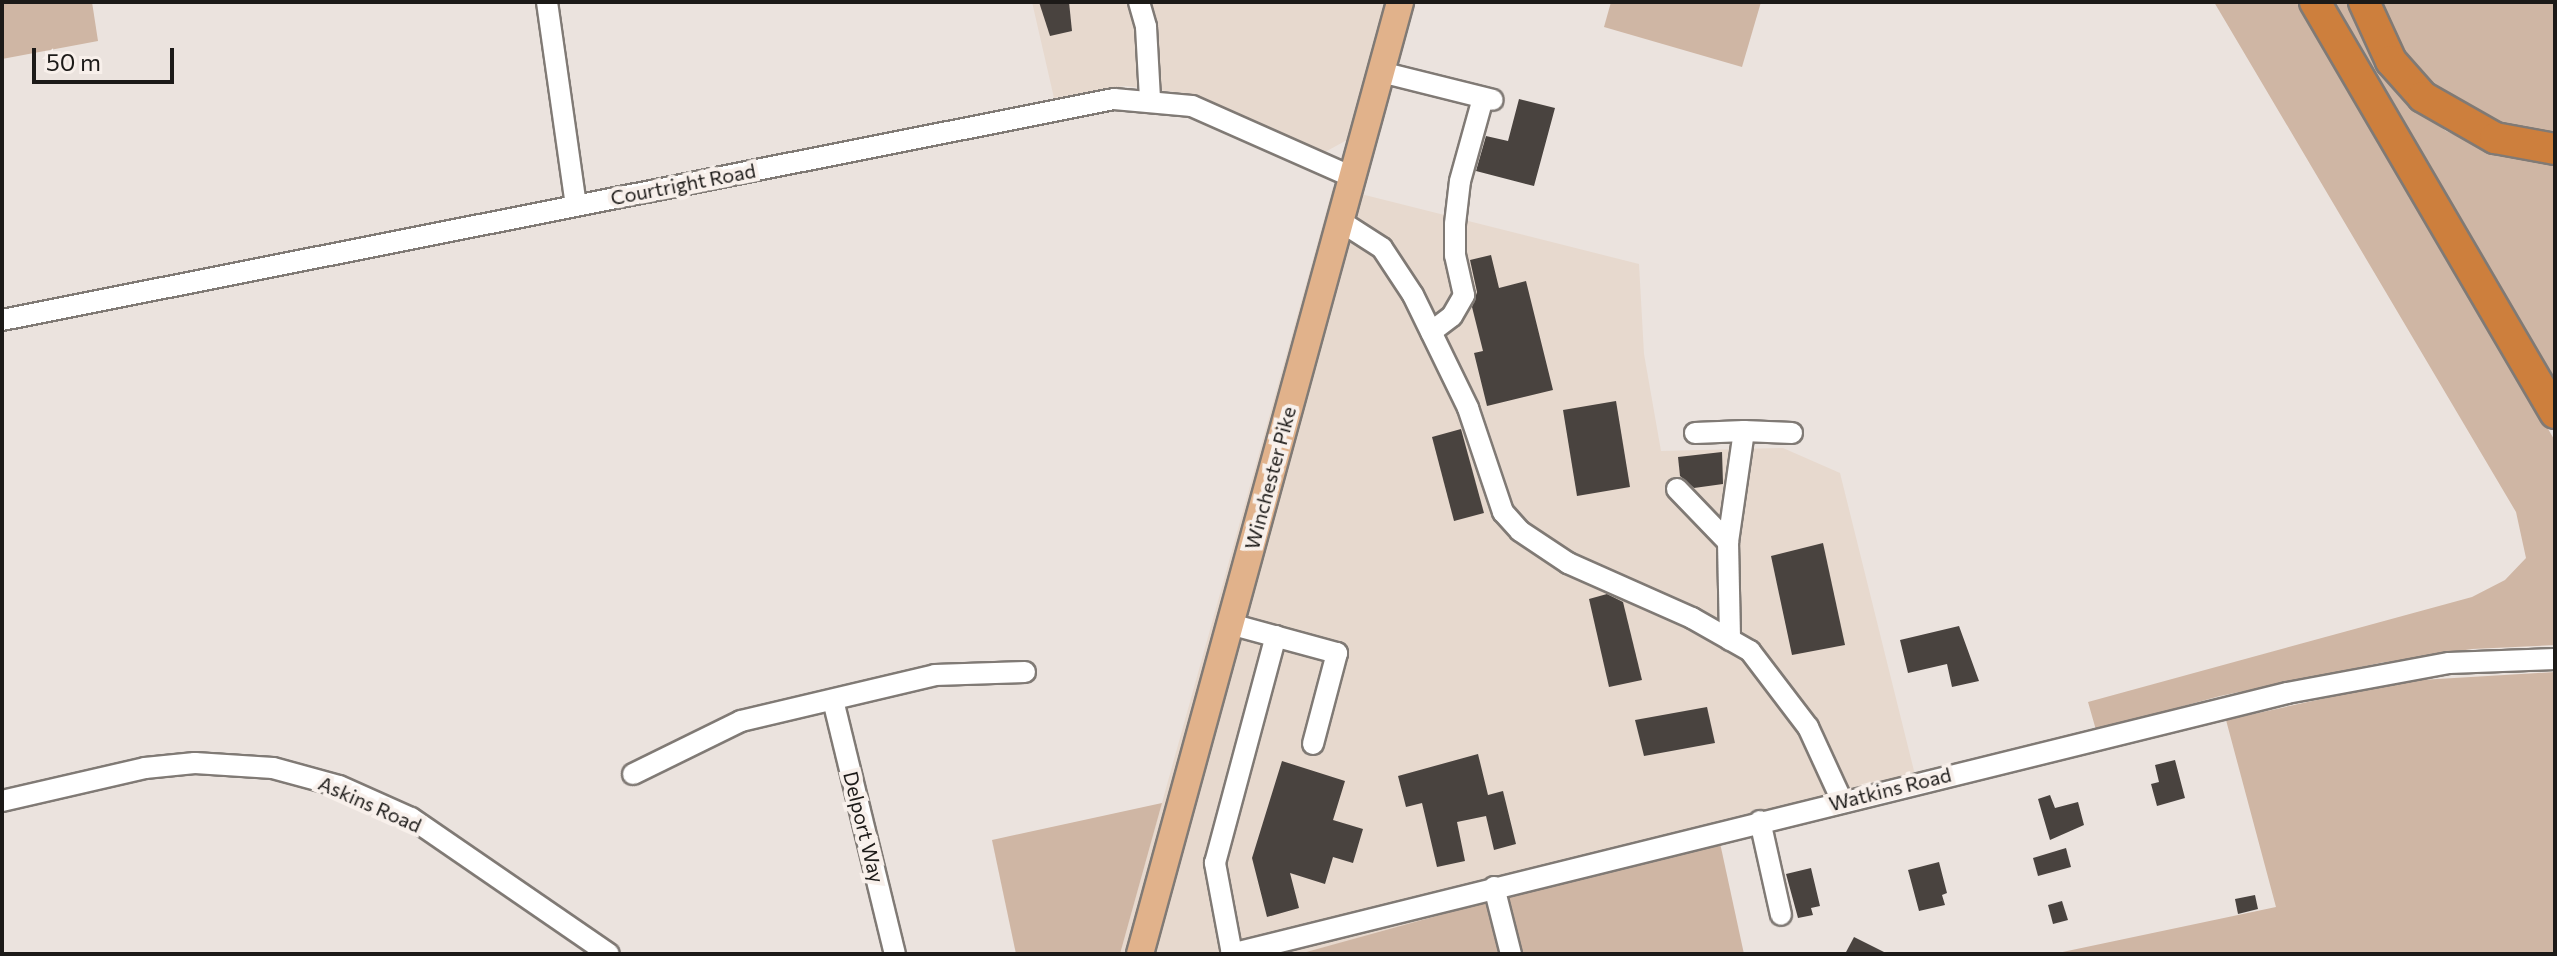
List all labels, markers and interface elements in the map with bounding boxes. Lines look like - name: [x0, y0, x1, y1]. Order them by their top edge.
- scale bar: [36, 32, 178, 82]
- text: 50 m: [46, 47, 101, 76]
- street label: Courtright Road: [608, 158, 758, 210]
- street label: Winchester Pike: [1239, 404, 1301, 552]
- street label: Watkins Road: [1826, 762, 1954, 816]
- street label: Delport Way: [839, 769, 889, 885]
- street label: Askins Road: [315, 771, 425, 837]

